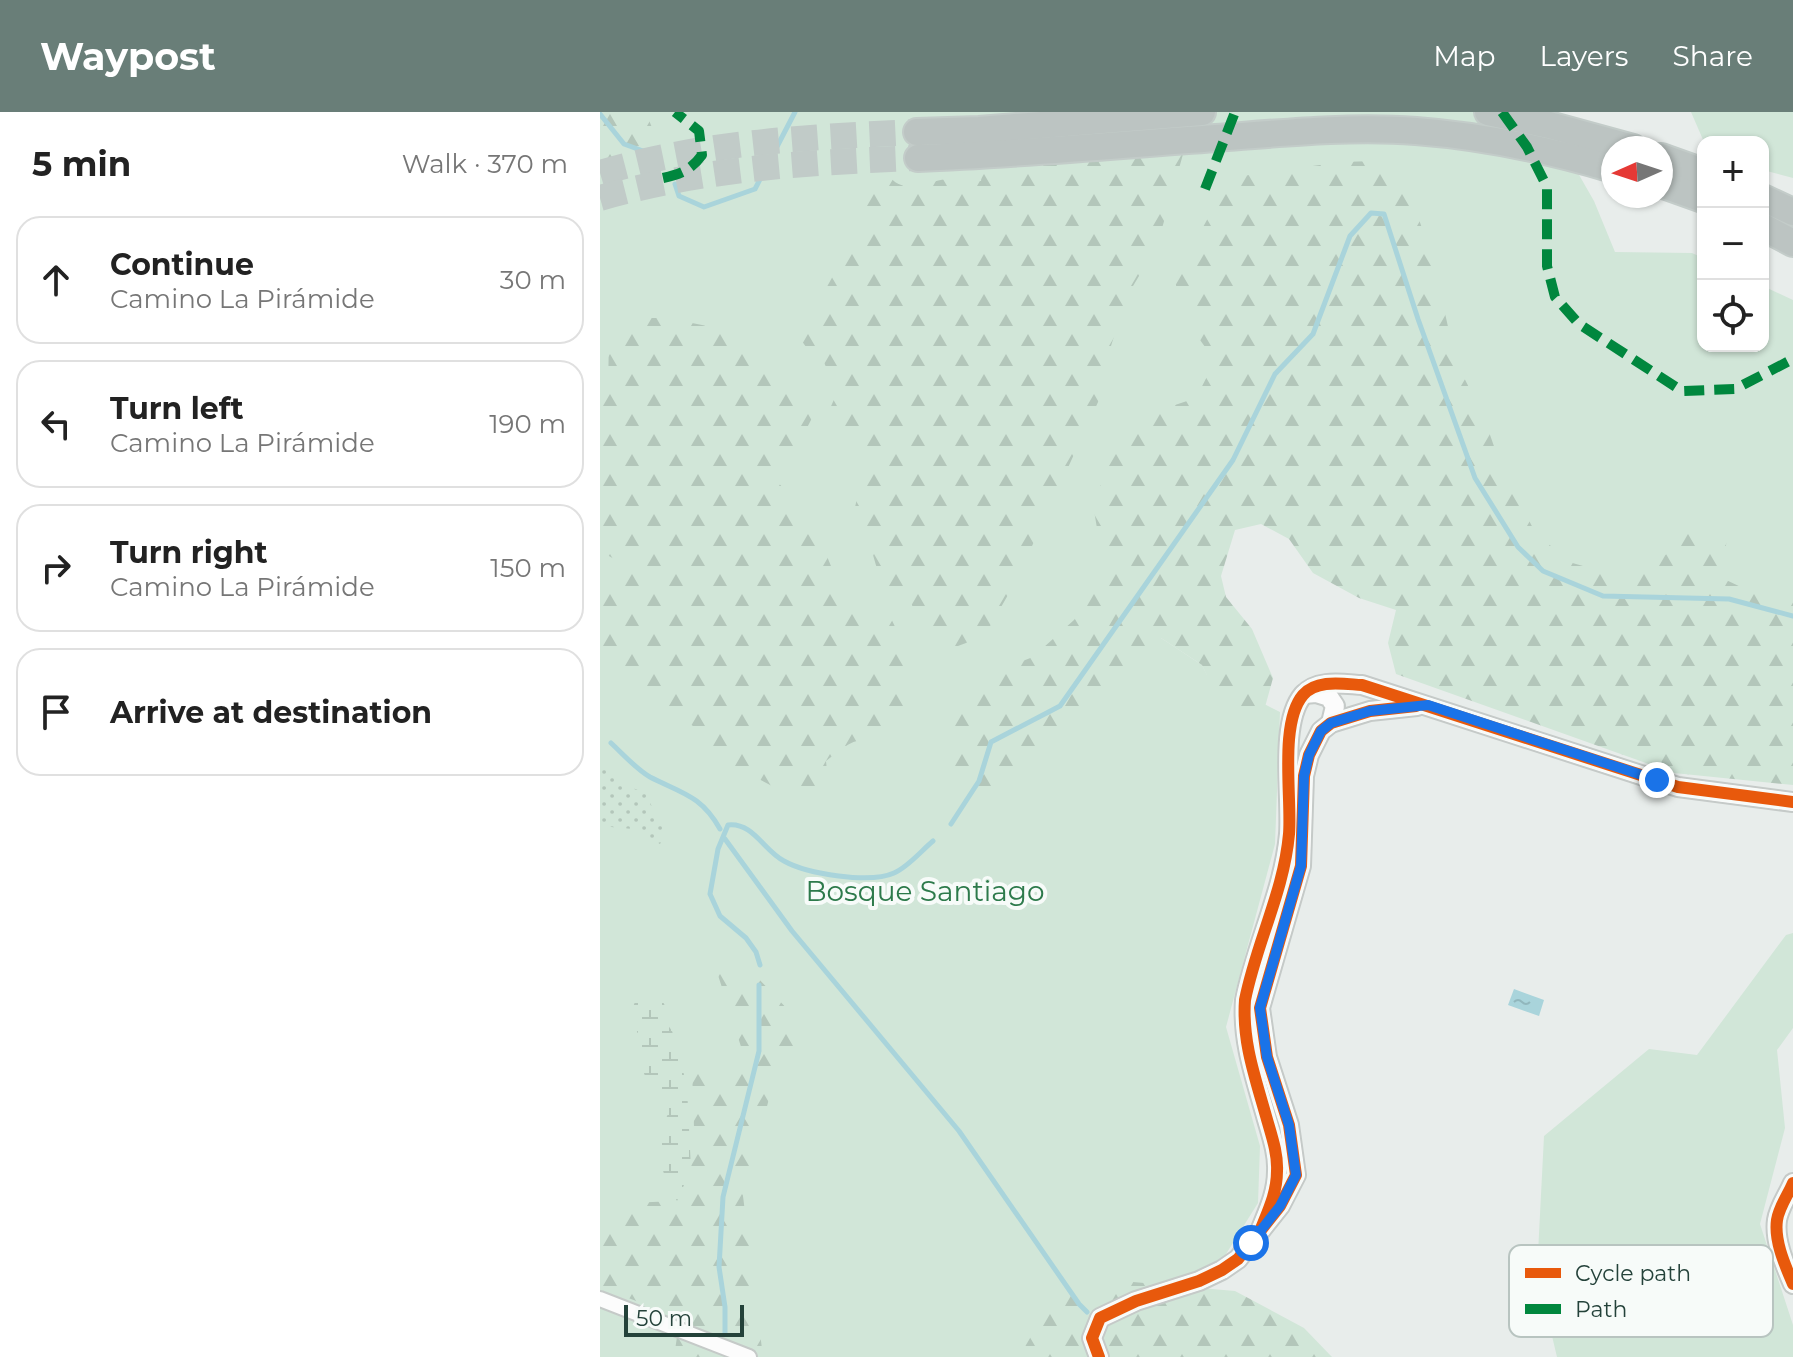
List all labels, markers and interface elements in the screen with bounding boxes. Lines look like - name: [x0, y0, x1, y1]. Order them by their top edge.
- text: Waypost: [40, 33, 216, 80]
- text: Map: [1433, 39, 1496, 73]
- text: Layers: [1540, 39, 1629, 73]
- text: Share: [1673, 39, 1753, 73]
- north arrow: [1601, 136, 1673, 208]
- map controls: [1697, 136, 1769, 352]
- button: +: [1697, 136, 1769, 208]
- text: 5 min: [32, 143, 131, 185]
- text: Walk · 370 m: [402, 148, 568, 180]
- button: −: [1697, 208, 1769, 280]
- text: Continue: [110, 246, 254, 283]
- icon: ahead: [34, 258, 78, 302]
- text: 30 m: [500, 264, 566, 296]
- button: locate: [1697, 280, 1769, 352]
- text: Camino La Pirámide: [110, 283, 375, 315]
- text: Turn left: [110, 390, 243, 427]
- icon: left: [34, 402, 78, 446]
- text: 190 m: [489, 408, 566, 440]
- text: Camino La Pirámide: [110, 427, 375, 459]
- text: Turn right: [110, 534, 267, 571]
- icon: right: [34, 546, 78, 590]
- text: 150 m: [490, 552, 566, 584]
- text: Camino La Pirámide: [110, 571, 375, 603]
- icon: arrive: [34, 690, 78, 734]
- text: Arrive at destination: [110, 694, 432, 731]
- route end: [1639, 762, 1675, 798]
- park label: Bosque Santiago: [805, 874, 1045, 908]
- route start: [1233, 1225, 1269, 1261]
- legend: [1509, 1245, 1773, 1337]
- text: Cycle path: [1575, 1260, 1691, 1287]
- text: Path: [1575, 1296, 1627, 1323]
- scale bar: [624, 1301, 744, 1337]
- text: 50 m: [636, 1305, 692, 1332]

